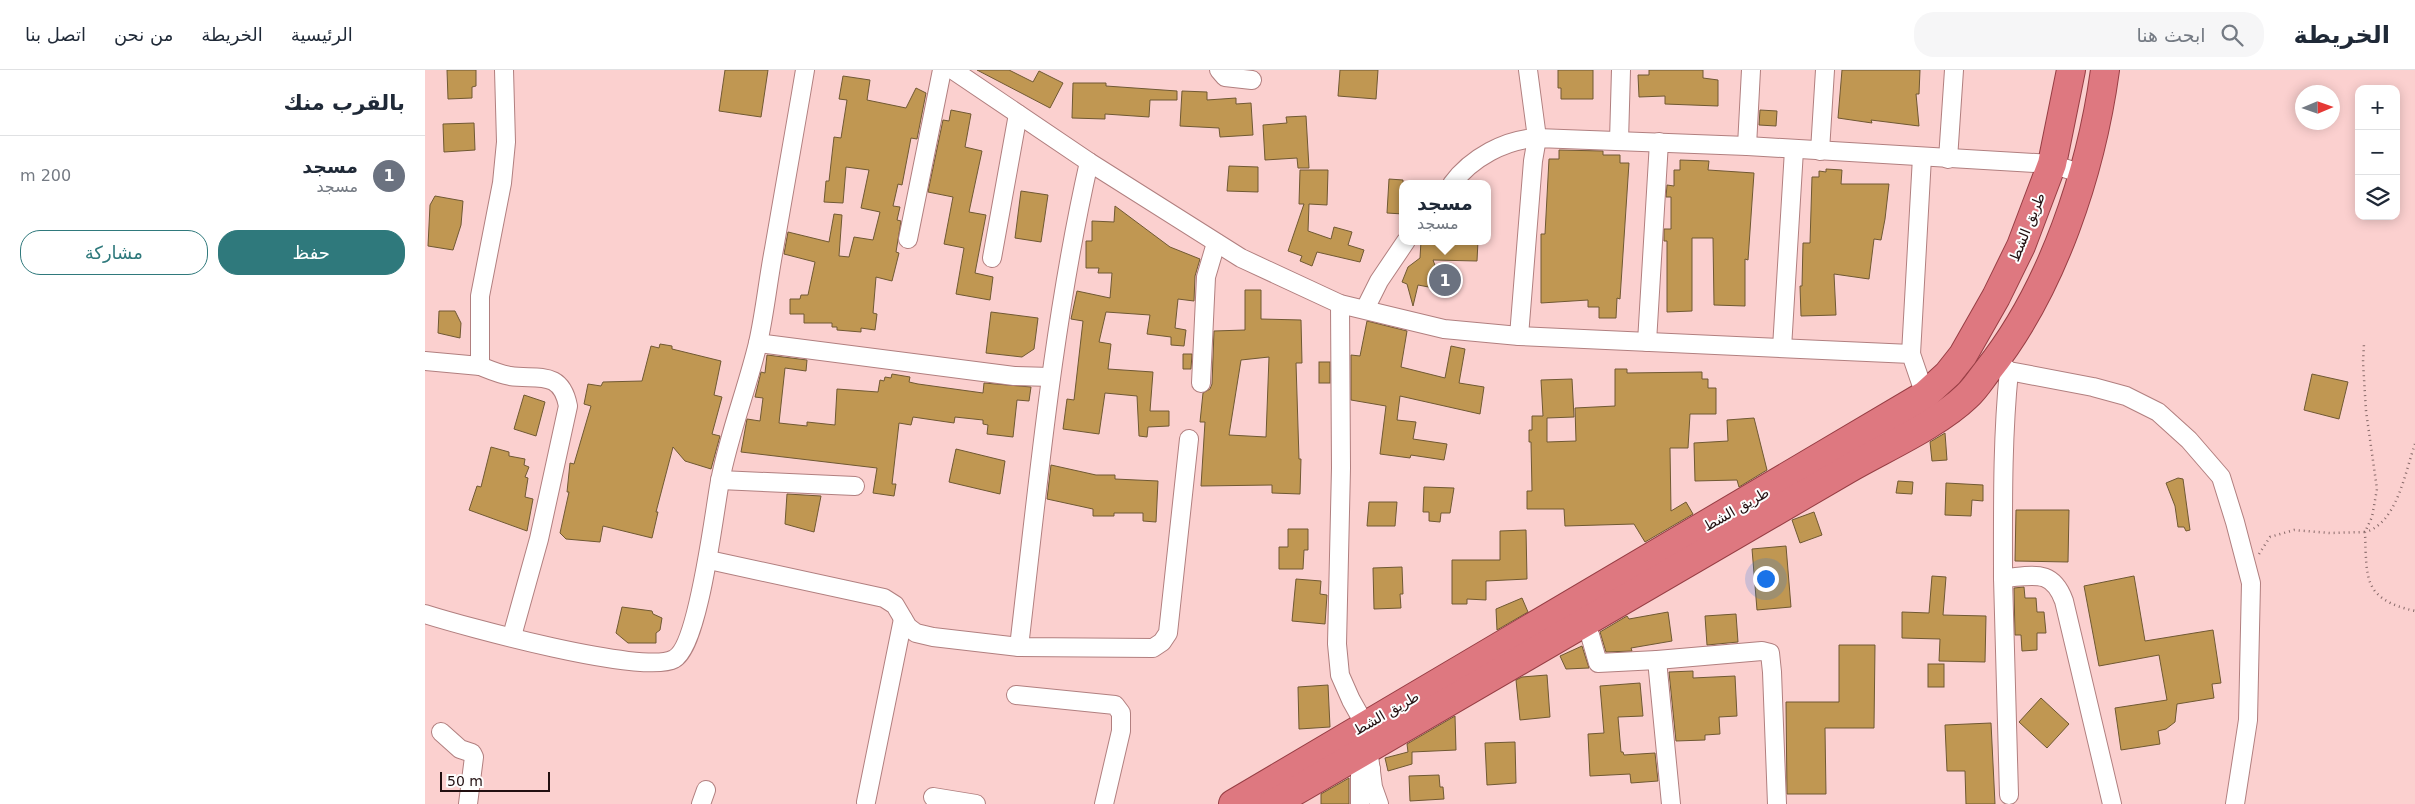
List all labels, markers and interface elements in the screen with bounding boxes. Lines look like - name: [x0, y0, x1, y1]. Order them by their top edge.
- search box: [1914, 12, 2264, 57]
- icon: search: [2218, 21, 2246, 49]
- text: الخريطة: [2294, 21, 2390, 49]
- text: اتصل بنا: [25, 24, 86, 45]
- text: من نحن: [114, 24, 173, 45]
- text: الخريطة: [201, 24, 263, 45]
- text: الرئيسية: [291, 24, 353, 45]
- text: ابحث هنا: [2137, 24, 2206, 46]
- north arrow: [2295, 85, 2340, 130]
- map controls: [2355, 85, 2400, 220]
- button: +: [2355, 85, 2400, 130]
- text: بالقرب منك: [284, 91, 405, 115]
- button: −: [2355, 130, 2400, 175]
- text: مسجد: [302, 155, 358, 177]
- text: 200 m: [20, 166, 71, 185]
- text: 1: [383, 166, 395, 185]
- button: layers: [2355, 175, 2400, 220]
- text: مسجد: [316, 177, 358, 196]
- popup: [1399, 180, 1491, 245]
- street label: طريق الشط: [2006, 190, 2049, 264]
- text: مسجد: [1417, 192, 1473, 214]
- text: مسجد: [1417, 214, 1459, 233]
- button: مشاركة: [20, 230, 208, 275]
- button: حفظ: [218, 230, 405, 275]
- pin: 1: [1429, 261, 1461, 299]
- street label: طريق الشط: [1700, 484, 1772, 535]
- your location: [1753, 566, 1779, 592]
- street label: طريق الشط: [1350, 688, 1422, 739]
- scale bar: [440, 769, 550, 792]
- text: 50 m: [447, 773, 483, 789]

